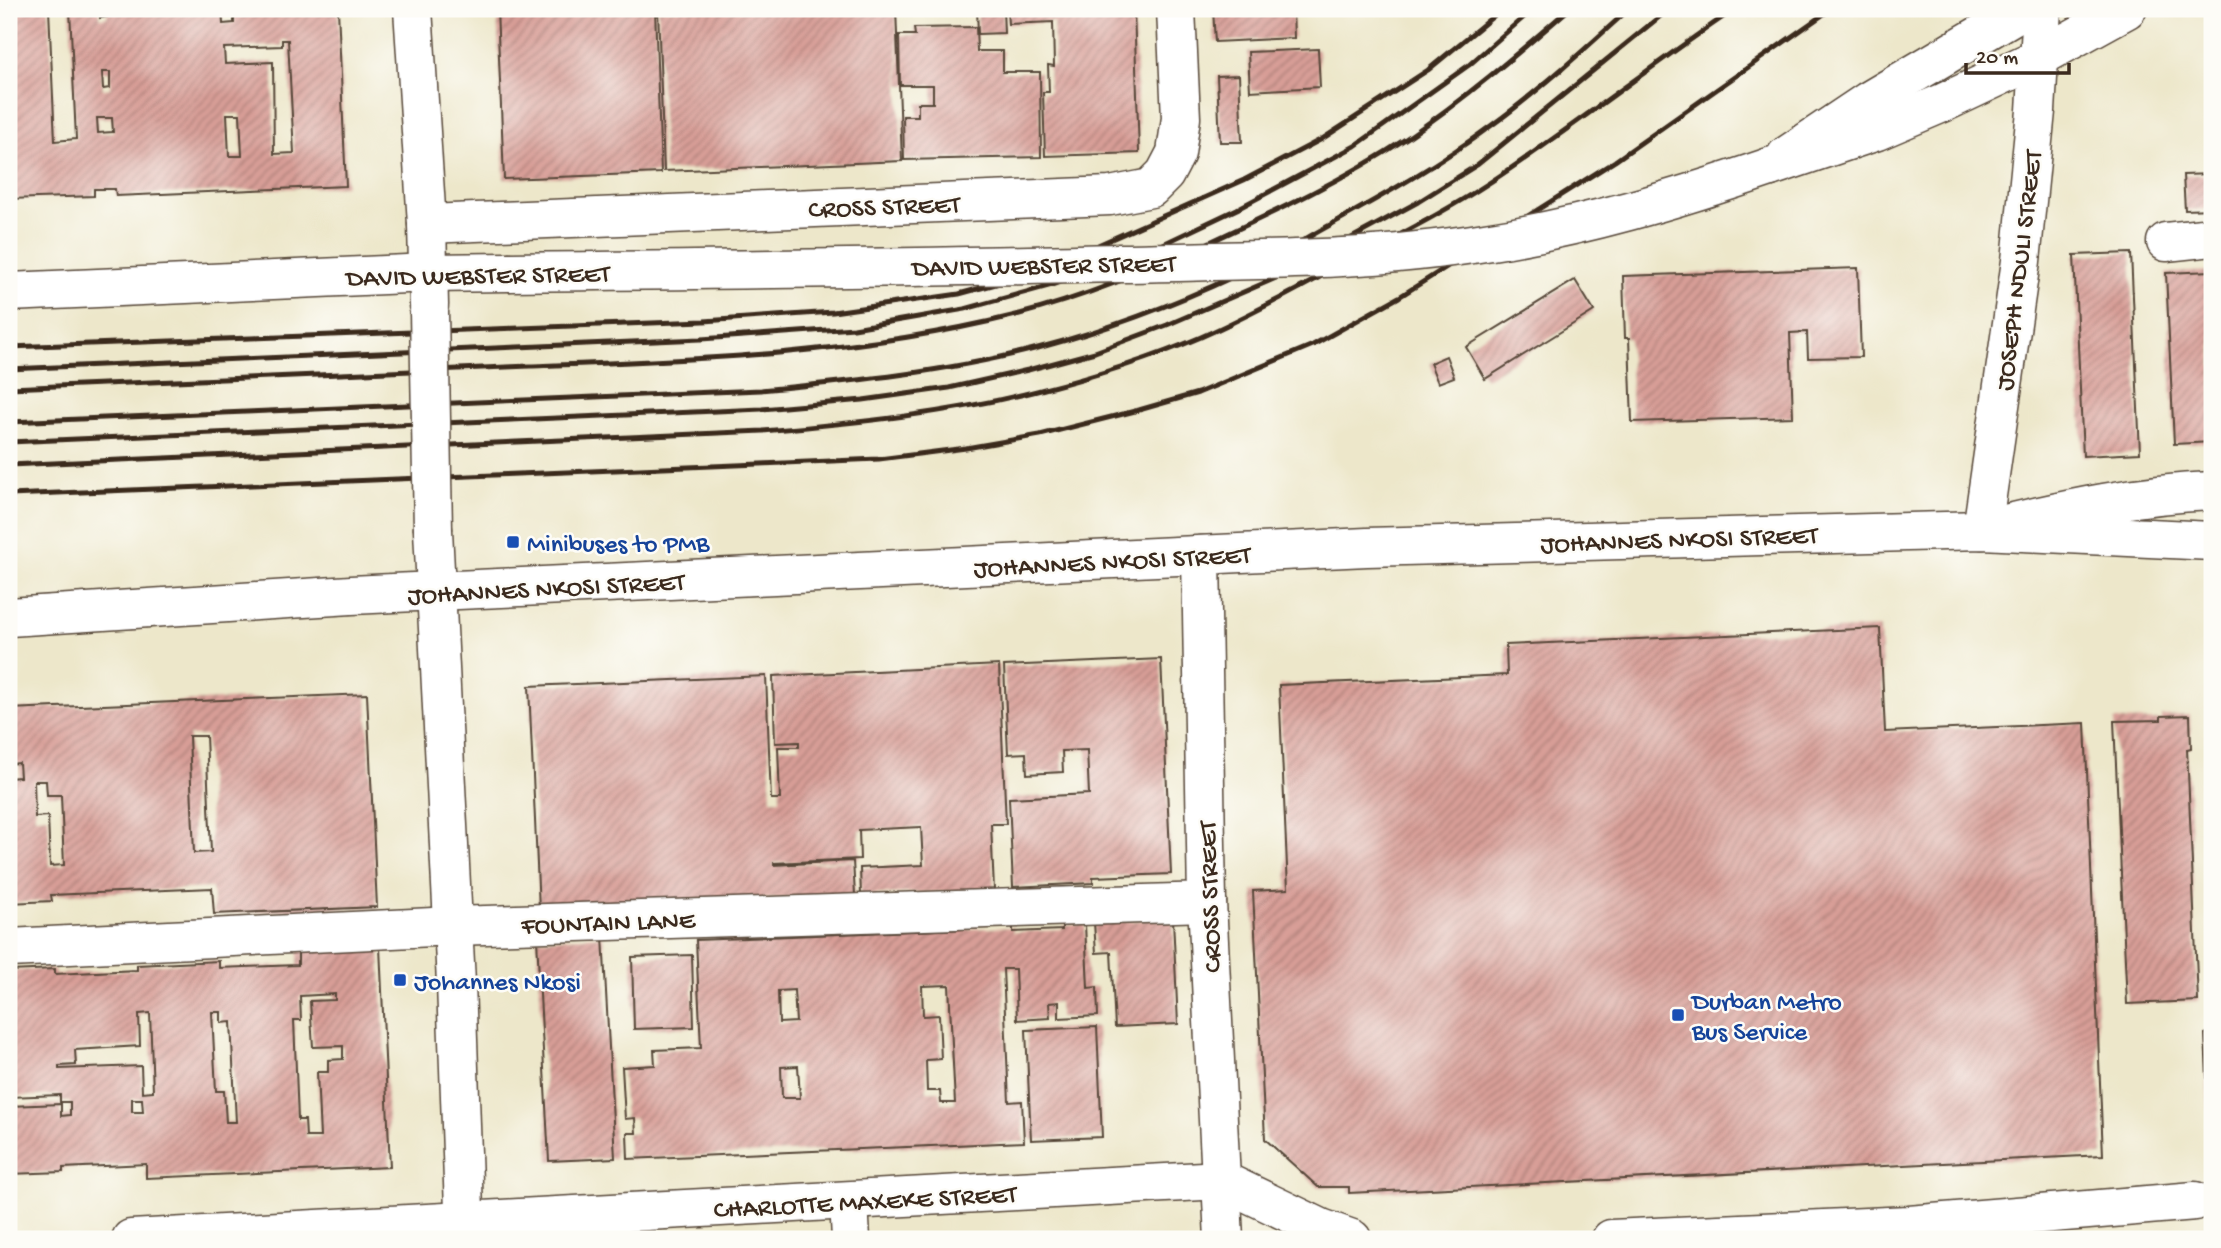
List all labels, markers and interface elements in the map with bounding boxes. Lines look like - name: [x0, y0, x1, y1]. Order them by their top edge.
- scale bar: [1966, 32, 2069, 76]
- text: 20 m: [1976, 47, 2018, 72]
- street label: JOSEPH NDULI STREET: [1991, 148, 2052, 393]
- street label: CROSS STREET: [808, 191, 962, 228]
- street label: DAVID WEBSTER STREET: [910, 251, 1177, 286]
- street label: DAVID WEBSTER STREET: [344, 261, 611, 296]
- street label: JOHANNES NKOSI STREET: [1540, 522, 1819, 563]
- place label: Minibuses to PMB: [527, 531, 710, 562]
- marker: Minibuses to PMB: [505, 534, 521, 550]
- street label: JOHANNES NKOSI STREET: [973, 542, 1253, 587]
- street label: JOHANNES NKOSI STREET: [407, 569, 687, 614]
- street label: CROSS STREET: [1194, 819, 1231, 973]
- street label: FOUNTAIN LANE: [520, 907, 696, 944]
- place label: Johannes Nkosi: [414, 969, 581, 1000]
- marker: Johannes Nkosi: [392, 972, 408, 988]
- place label: Durban Metro Bus Service: [1690, 989, 1842, 1050]
- marker: Durban Metro Bus Service: [1670, 1007, 1686, 1023]
- street label: CHARLOTTE MAXEKE STREET: [713, 1181, 1019, 1228]

